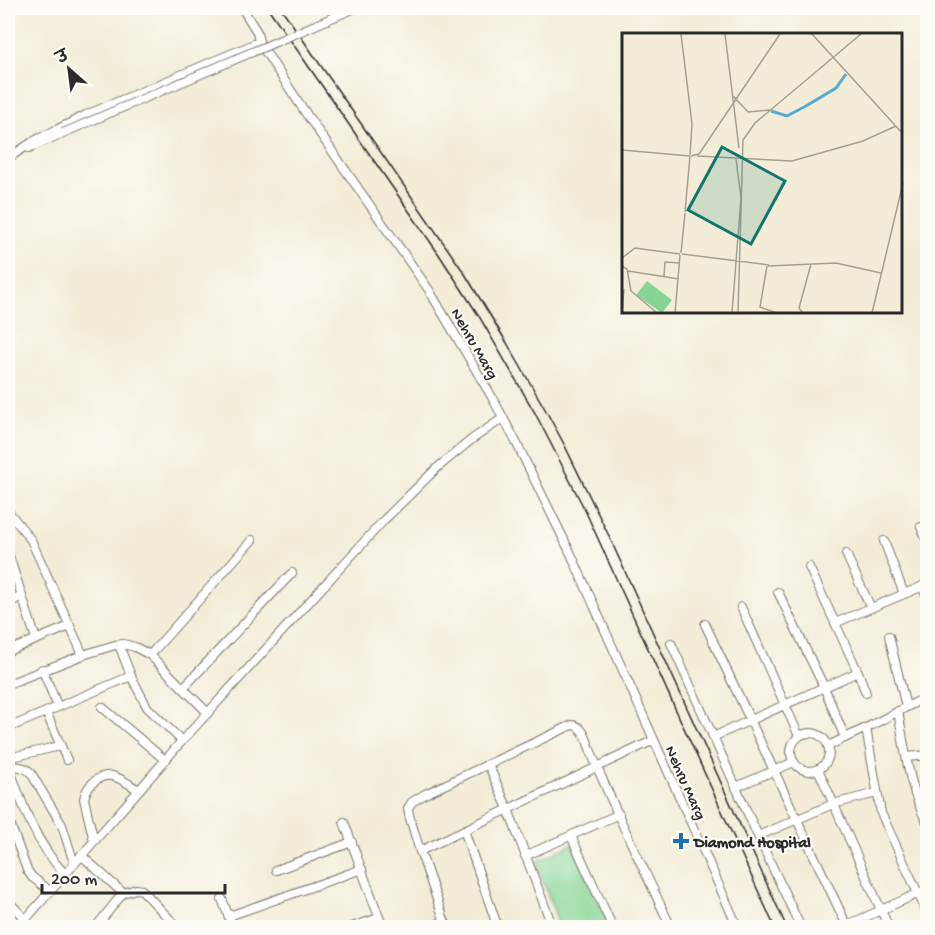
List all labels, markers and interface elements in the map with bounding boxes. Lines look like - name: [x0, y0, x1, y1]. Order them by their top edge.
- inset map: [622, 33, 902, 314]
- north arrow: [39, 39, 99, 99]
- text: उ: [53, 47, 74, 71]
- street label: Nehru Marg: [445, 306, 501, 384]
- street label: Nehru Marg: [659, 743, 709, 823]
- marker: Diamond Hospital: [672, 832, 690, 850]
- place label: Diamond Hospital: [692, 835, 811, 854]
- scale bar: [42, 857, 225, 895]
- text: 200 m: [51, 870, 98, 891]

